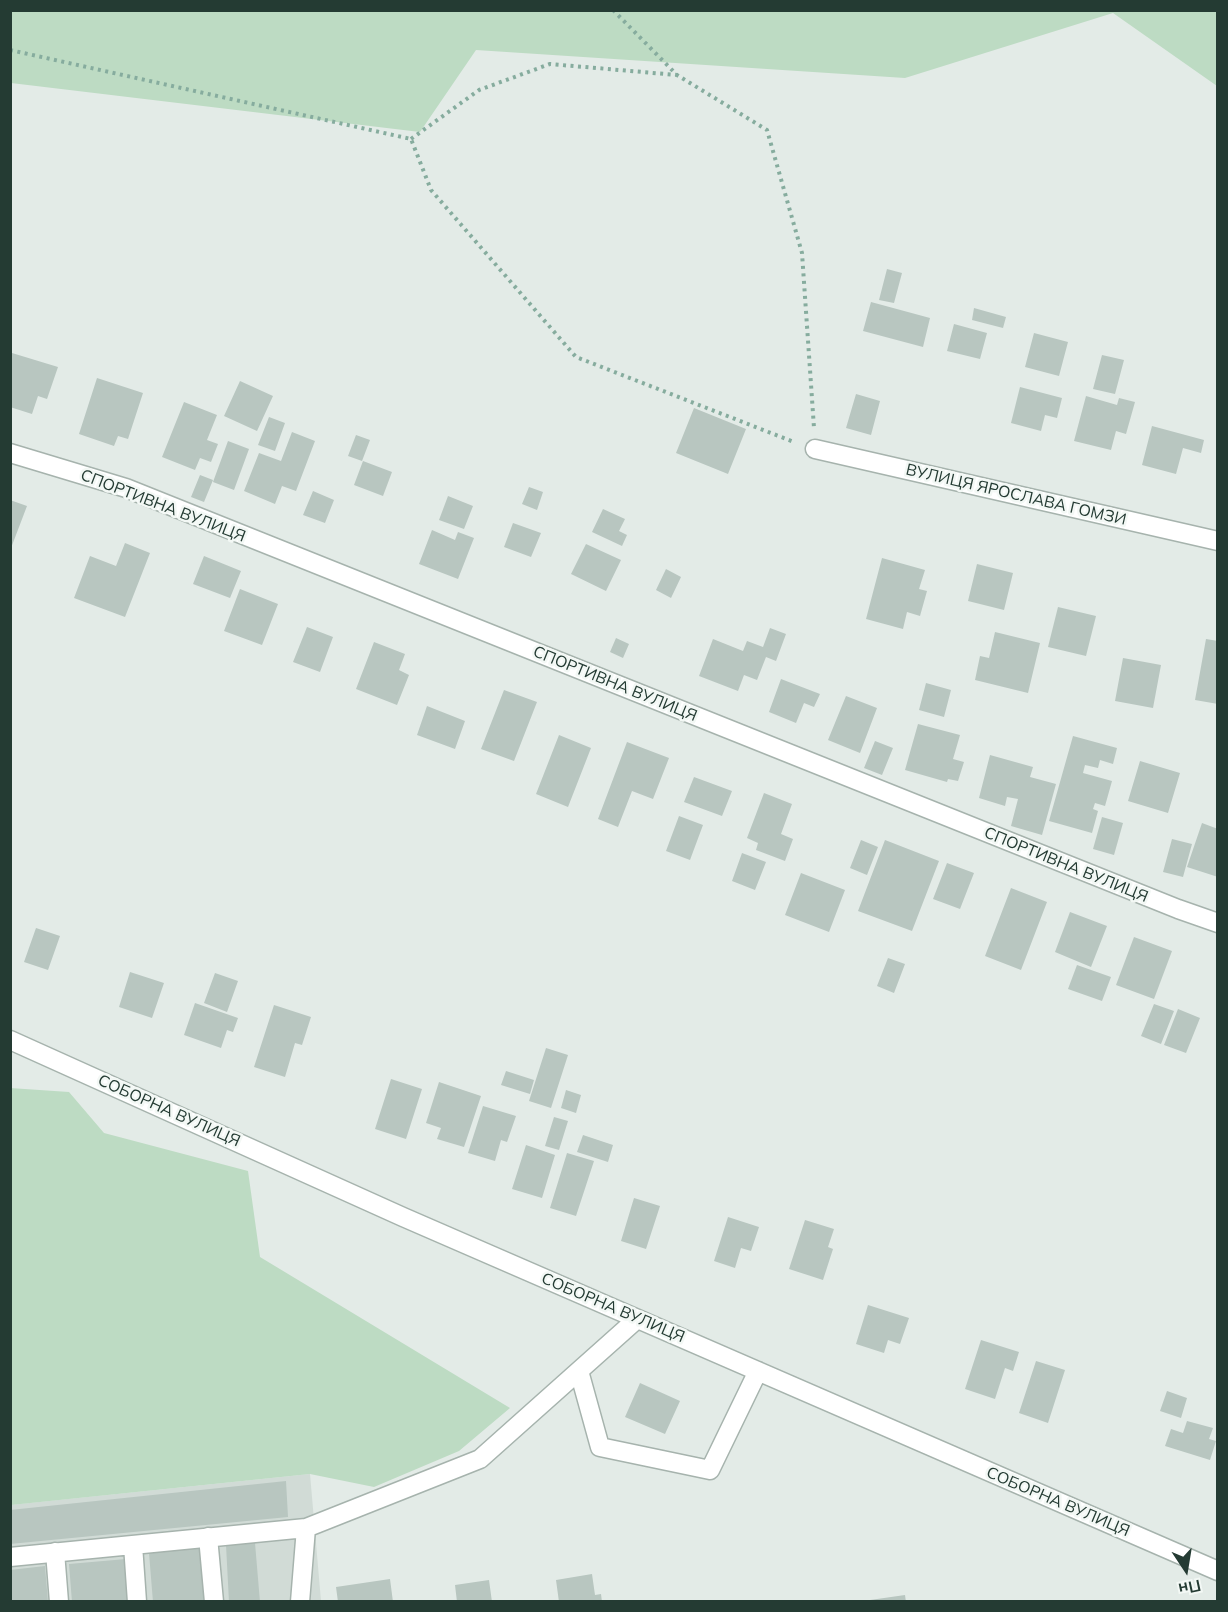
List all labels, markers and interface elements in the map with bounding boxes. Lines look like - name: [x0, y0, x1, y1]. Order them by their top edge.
- street label: ВУЛИЦЯ ЯРОСЛАВА ГОМЗИ: [904, 460, 1128, 530]
- street label: СПОРТИВНА ВУЛИЦЯ: [78, 466, 248, 546]
- street label: СПОРТИВНА ВУЛИЦЯ: [530, 642, 700, 726]
- street label: СПОРТИВНА ВУЛИЦЯ: [981, 823, 1151, 907]
- street label: СОБОРНА ВУЛИЦЯ: [95, 1071, 243, 1151]
- street label: СОБОРНА ВУЛИЦЯ: [538, 1269, 688, 1347]
- street label: СОБОРНА ВУЛИЦЯ: [983, 1463, 1133, 1541]
- north arrow: [1156, 1540, 1216, 1600]
- text: Пн: [1177, 1576, 1203, 1600]

